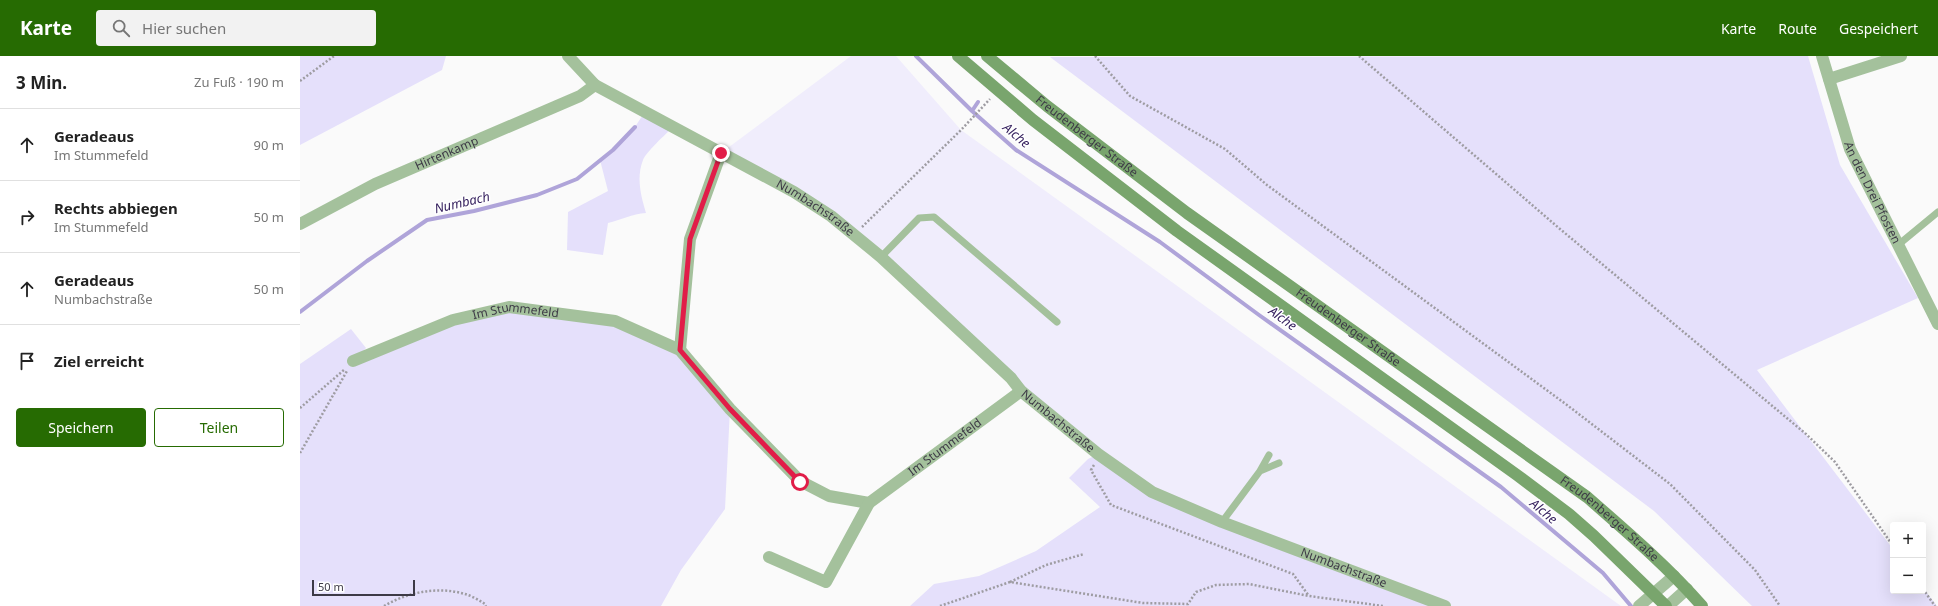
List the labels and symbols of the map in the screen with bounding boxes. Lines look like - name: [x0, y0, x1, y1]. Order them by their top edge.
- street label: Freudenberger Straße: [1032, 91, 1142, 181]
- water label: Alche: [999, 118, 1035, 152]
- street label: Hirtenkamp: [412, 132, 481, 174]
- street label: An den Drei Pfosten: [1840, 139, 1905, 246]
- route end: [712, 144, 730, 162]
- street label: Numbachstraße: [773, 175, 858, 240]
- water label: Numbach: [432, 187, 492, 217]
- street label: Freudenberger Straße: [1293, 284, 1404, 370]
- street label: Im Stummefeld: [471, 298, 560, 323]
- water label: Alche: [1265, 301, 1301, 335]
- street label: Numbachstraße: [1018, 385, 1099, 456]
- street label: Im Stummefeld: [904, 414, 985, 479]
- street label: Freudenberger Straße: [1557, 472, 1663, 565]
- route start: [791, 473, 809, 491]
- water label: Alche: [1526, 494, 1562, 528]
- street label: Numbachstraße: [1298, 543, 1390, 591]
- scale bar: [312, 578, 415, 597]

